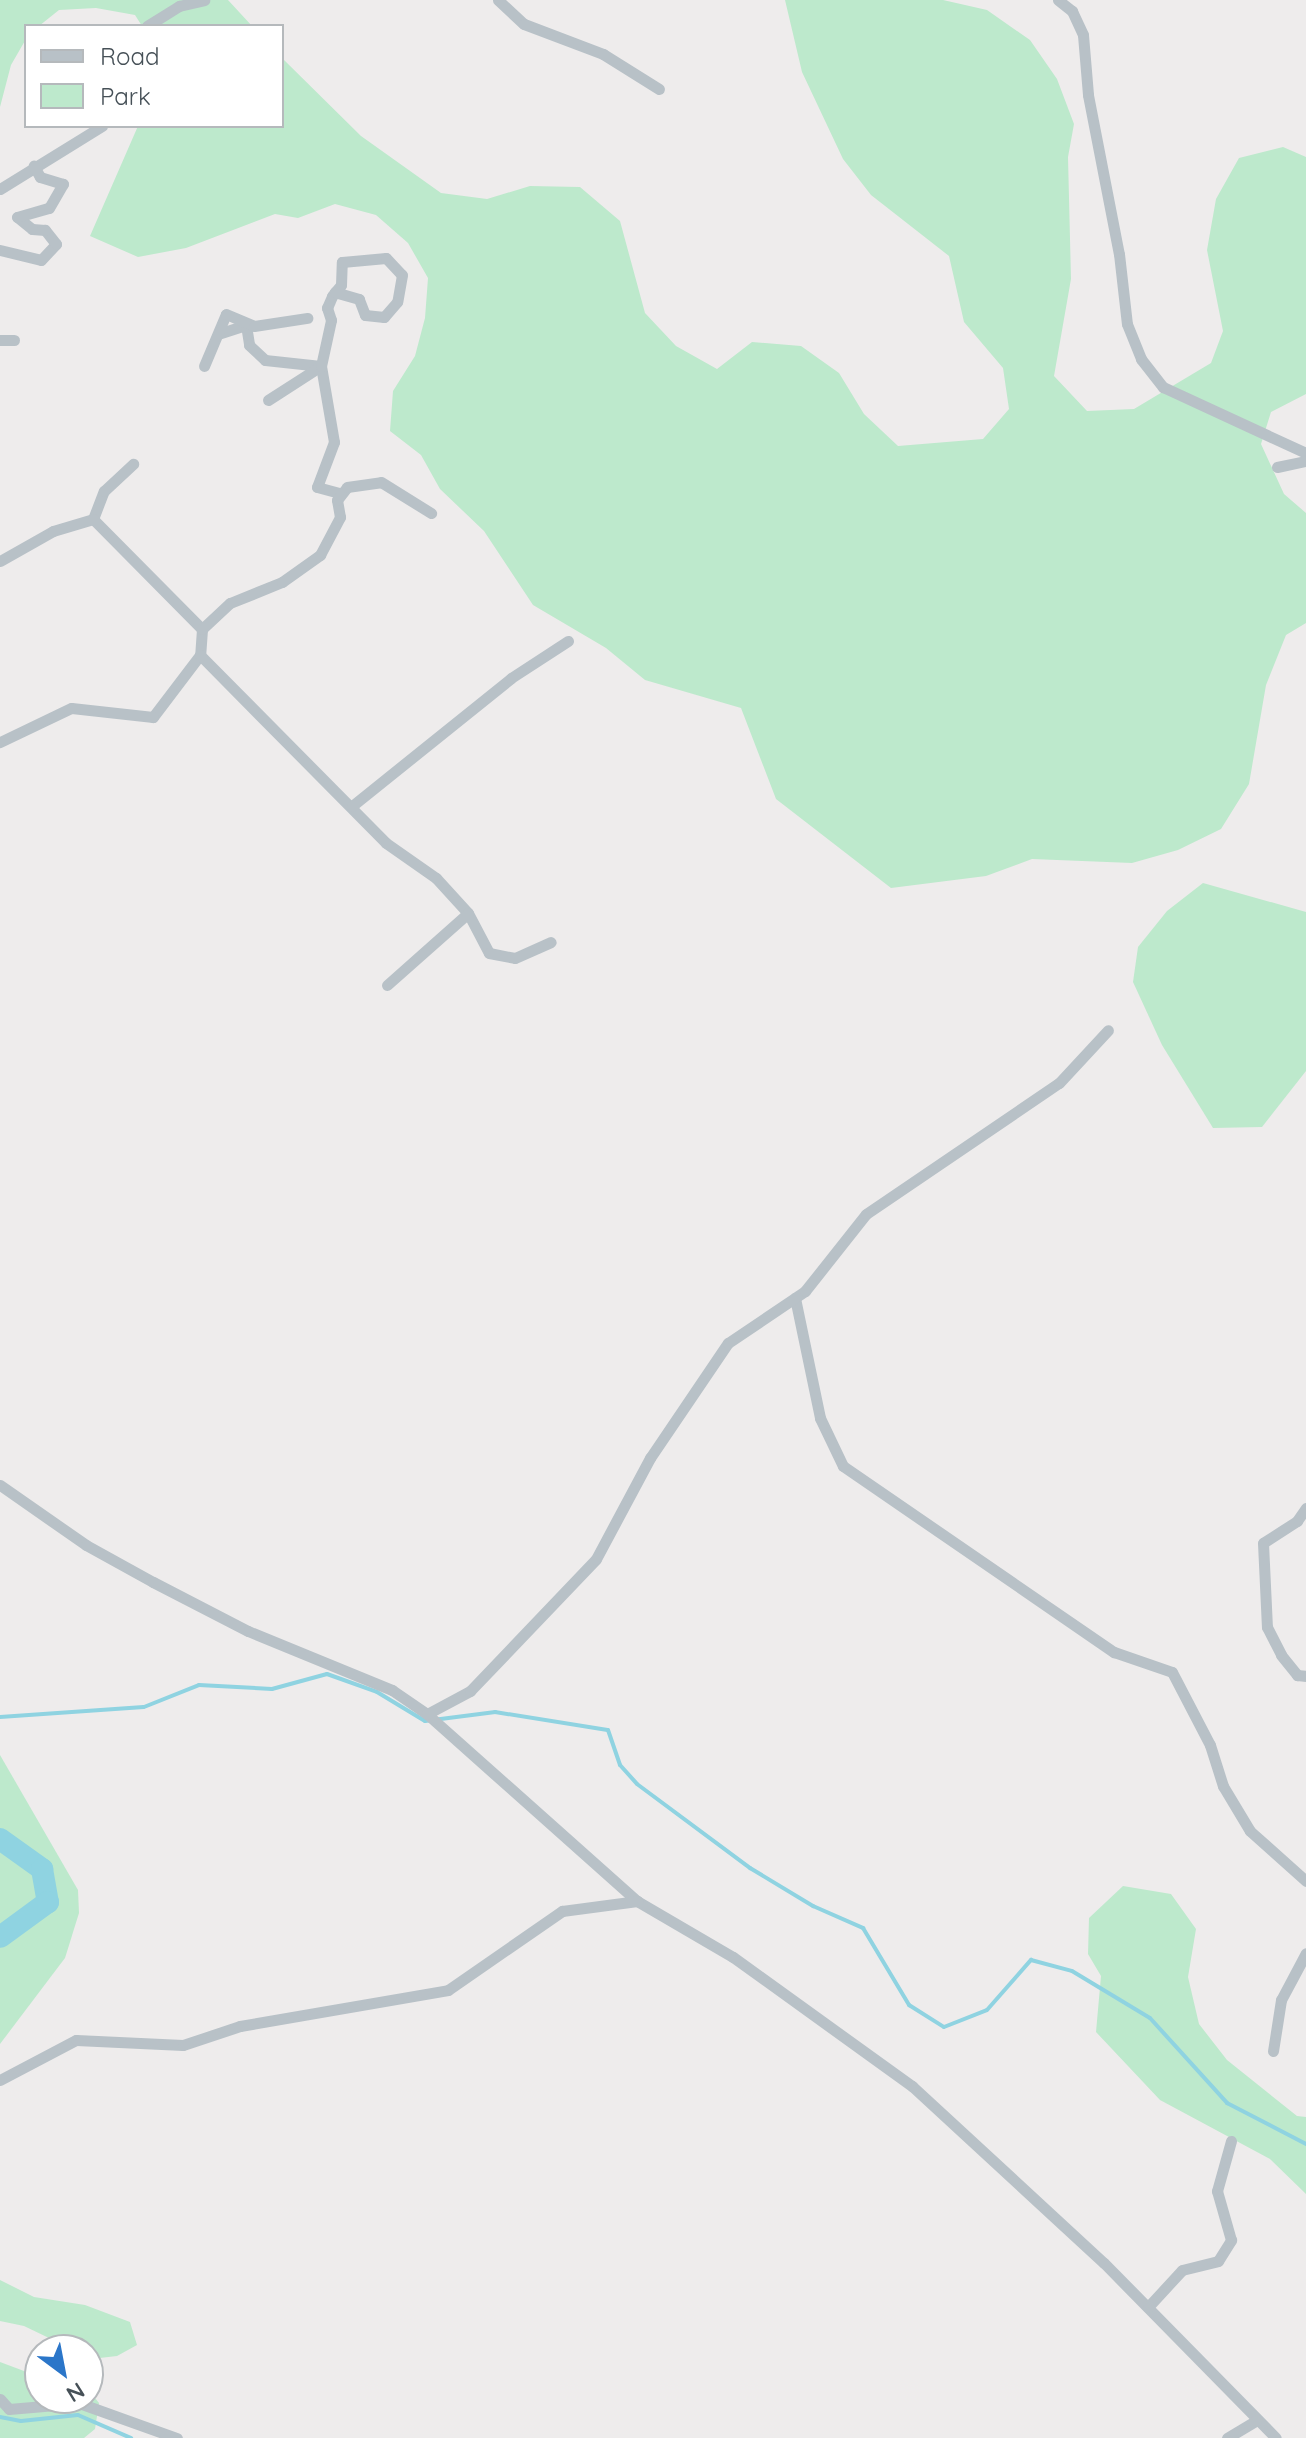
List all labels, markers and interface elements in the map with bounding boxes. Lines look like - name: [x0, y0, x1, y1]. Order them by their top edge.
- legend: [24, 24, 284, 128]
- text: Road: [100, 41, 160, 71]
- text: Park: [100, 81, 151, 111]
- north arrow: [24, 2334, 104, 2414]
- text: N: [61, 2376, 90, 2409]

